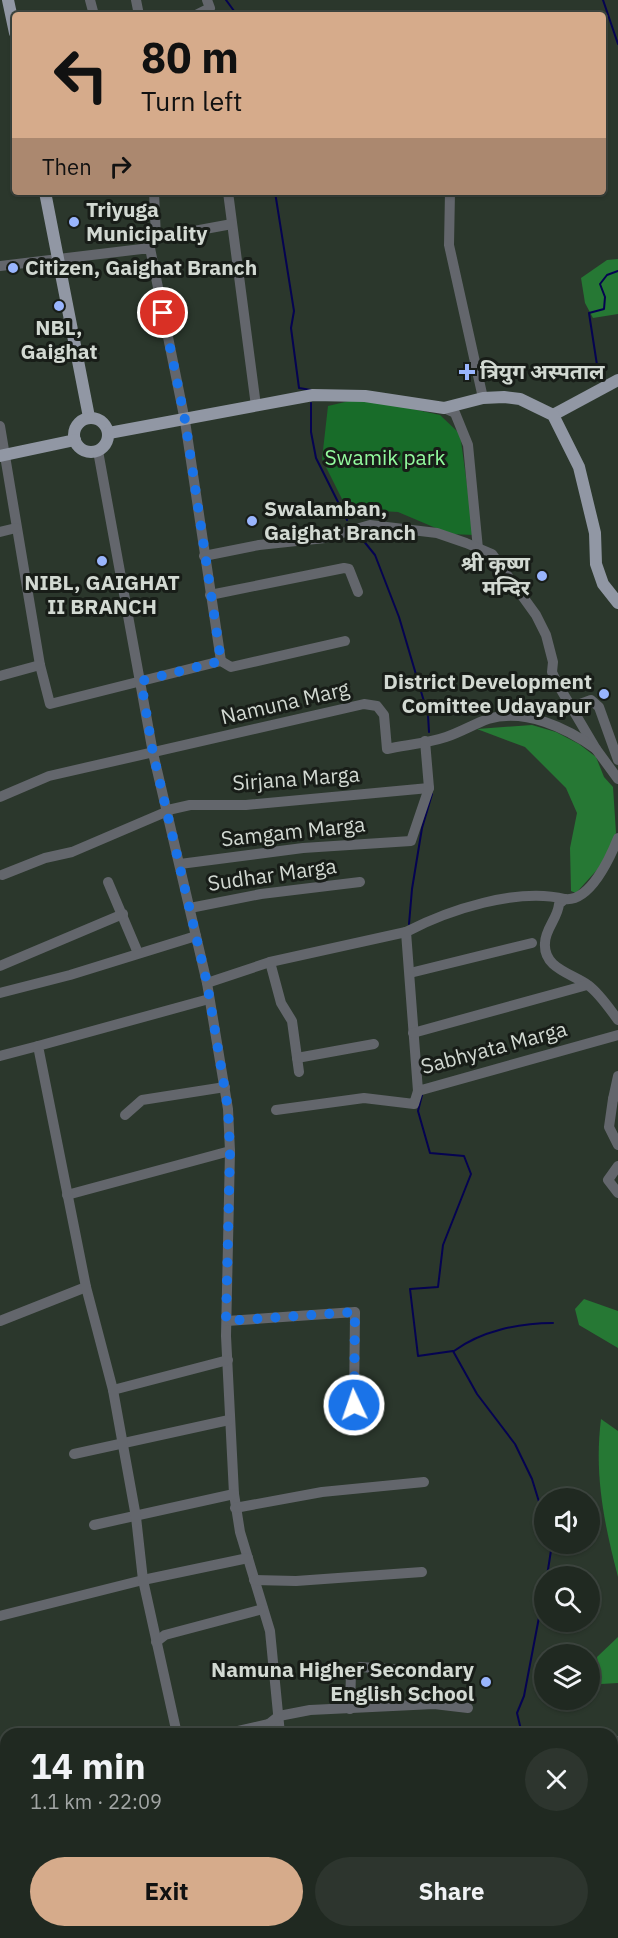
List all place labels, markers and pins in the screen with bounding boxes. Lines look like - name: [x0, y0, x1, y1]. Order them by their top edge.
- place label: Triyuga Municipality: [86, 195, 208, 247]
- marker: Triyuga Municipality: [67, 215, 81, 229]
- place label: Citizen, Gaighat Branch: [25, 253, 257, 281]
- marker: Citizen, Gaighat Branch: [6, 261, 20, 275]
- pin: [137, 287, 188, 338]
- marker: NBL, Gaighat: [52, 299, 66, 313]
- place label: NBL, Gaighat: [20, 313, 98, 365]
- place label: त्रियुग अस्पताल: [480, 357, 605, 385]
- marker: त्रियुग अस्पताल: [458, 363, 476, 381]
- place label: Swalamban, Gaighat Branch: [264, 494, 416, 546]
- marker: Swalamban, Gaighat Branch: [245, 514, 259, 528]
- place label: श्री कृष्ण मन्दिर: [461, 549, 531, 601]
- marker: NIBL, GAIGHAT II BRANCH: [95, 554, 109, 568]
- place label: NIBL, GAIGHAT II BRANCH: [24, 568, 180, 620]
- marker: श्री कृष्ण मन्दिर: [535, 569, 549, 583]
- place label: District Development Comittee Udayapur: [383, 667, 593, 719]
- marker: District Development Comittee Udayapur: [597, 687, 611, 701]
- place label: Namuna Higher Secondary English School: [211, 1655, 475, 1707]
- marker: Namuna Higher Secondary English School: [479, 1675, 493, 1689]

